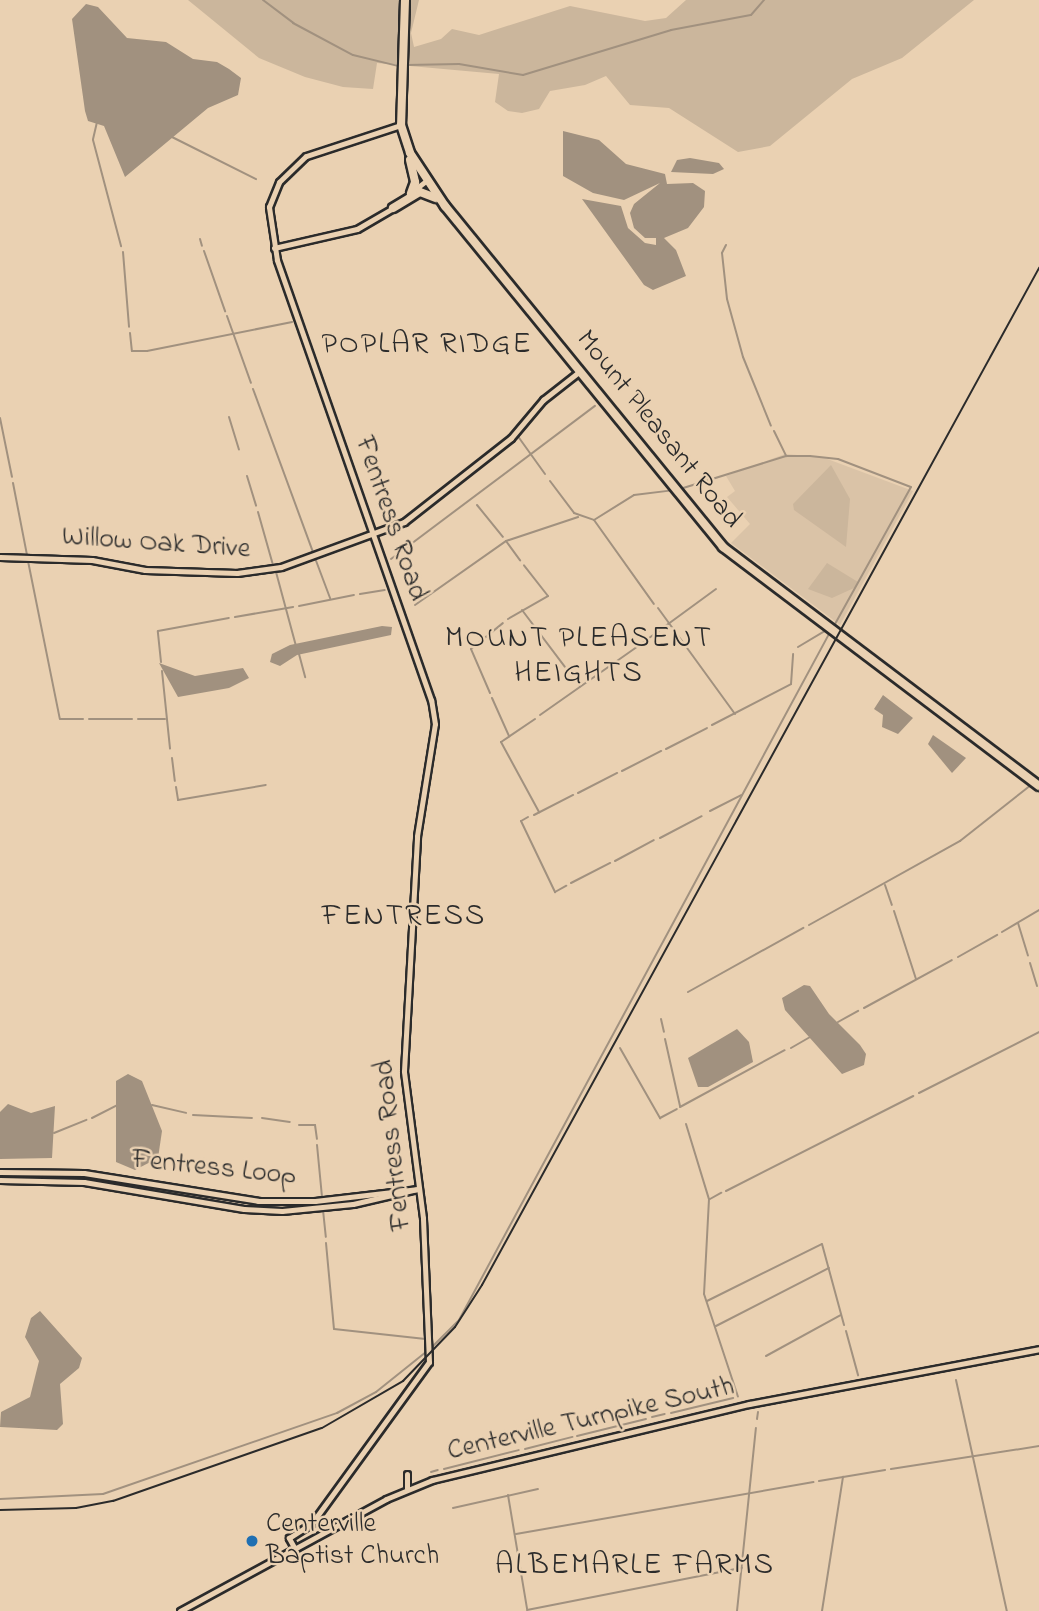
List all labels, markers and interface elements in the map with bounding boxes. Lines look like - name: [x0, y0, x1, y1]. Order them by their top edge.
- street label: Mount Pleasant Road: [568, 324, 748, 536]
- district label: POPLAR RIDGE: [323, 327, 531, 363]
- street label: Fentress Road: [346, 432, 434, 606]
- street label: Willow Oak Drive: [61, 521, 251, 567]
- district label: MOUNT PLEASENT HEIGHTS: [447, 621, 711, 692]
- district label: FENTRESS: [323, 899, 485, 935]
- street label: Fentress Road: [368, 1058, 420, 1232]
- street label: Fentress Loop: [130, 1144, 298, 1194]
- street label: Centerville Turnpike South: [444, 1371, 738, 1469]
- place label: Centerville Baptist Church: [266, 1508, 439, 1574]
- marker: Centerville Baptist Church: [244, 1533, 260, 1549]
- district label: ALBEMARLE FARMS: [497, 1548, 773, 1584]

